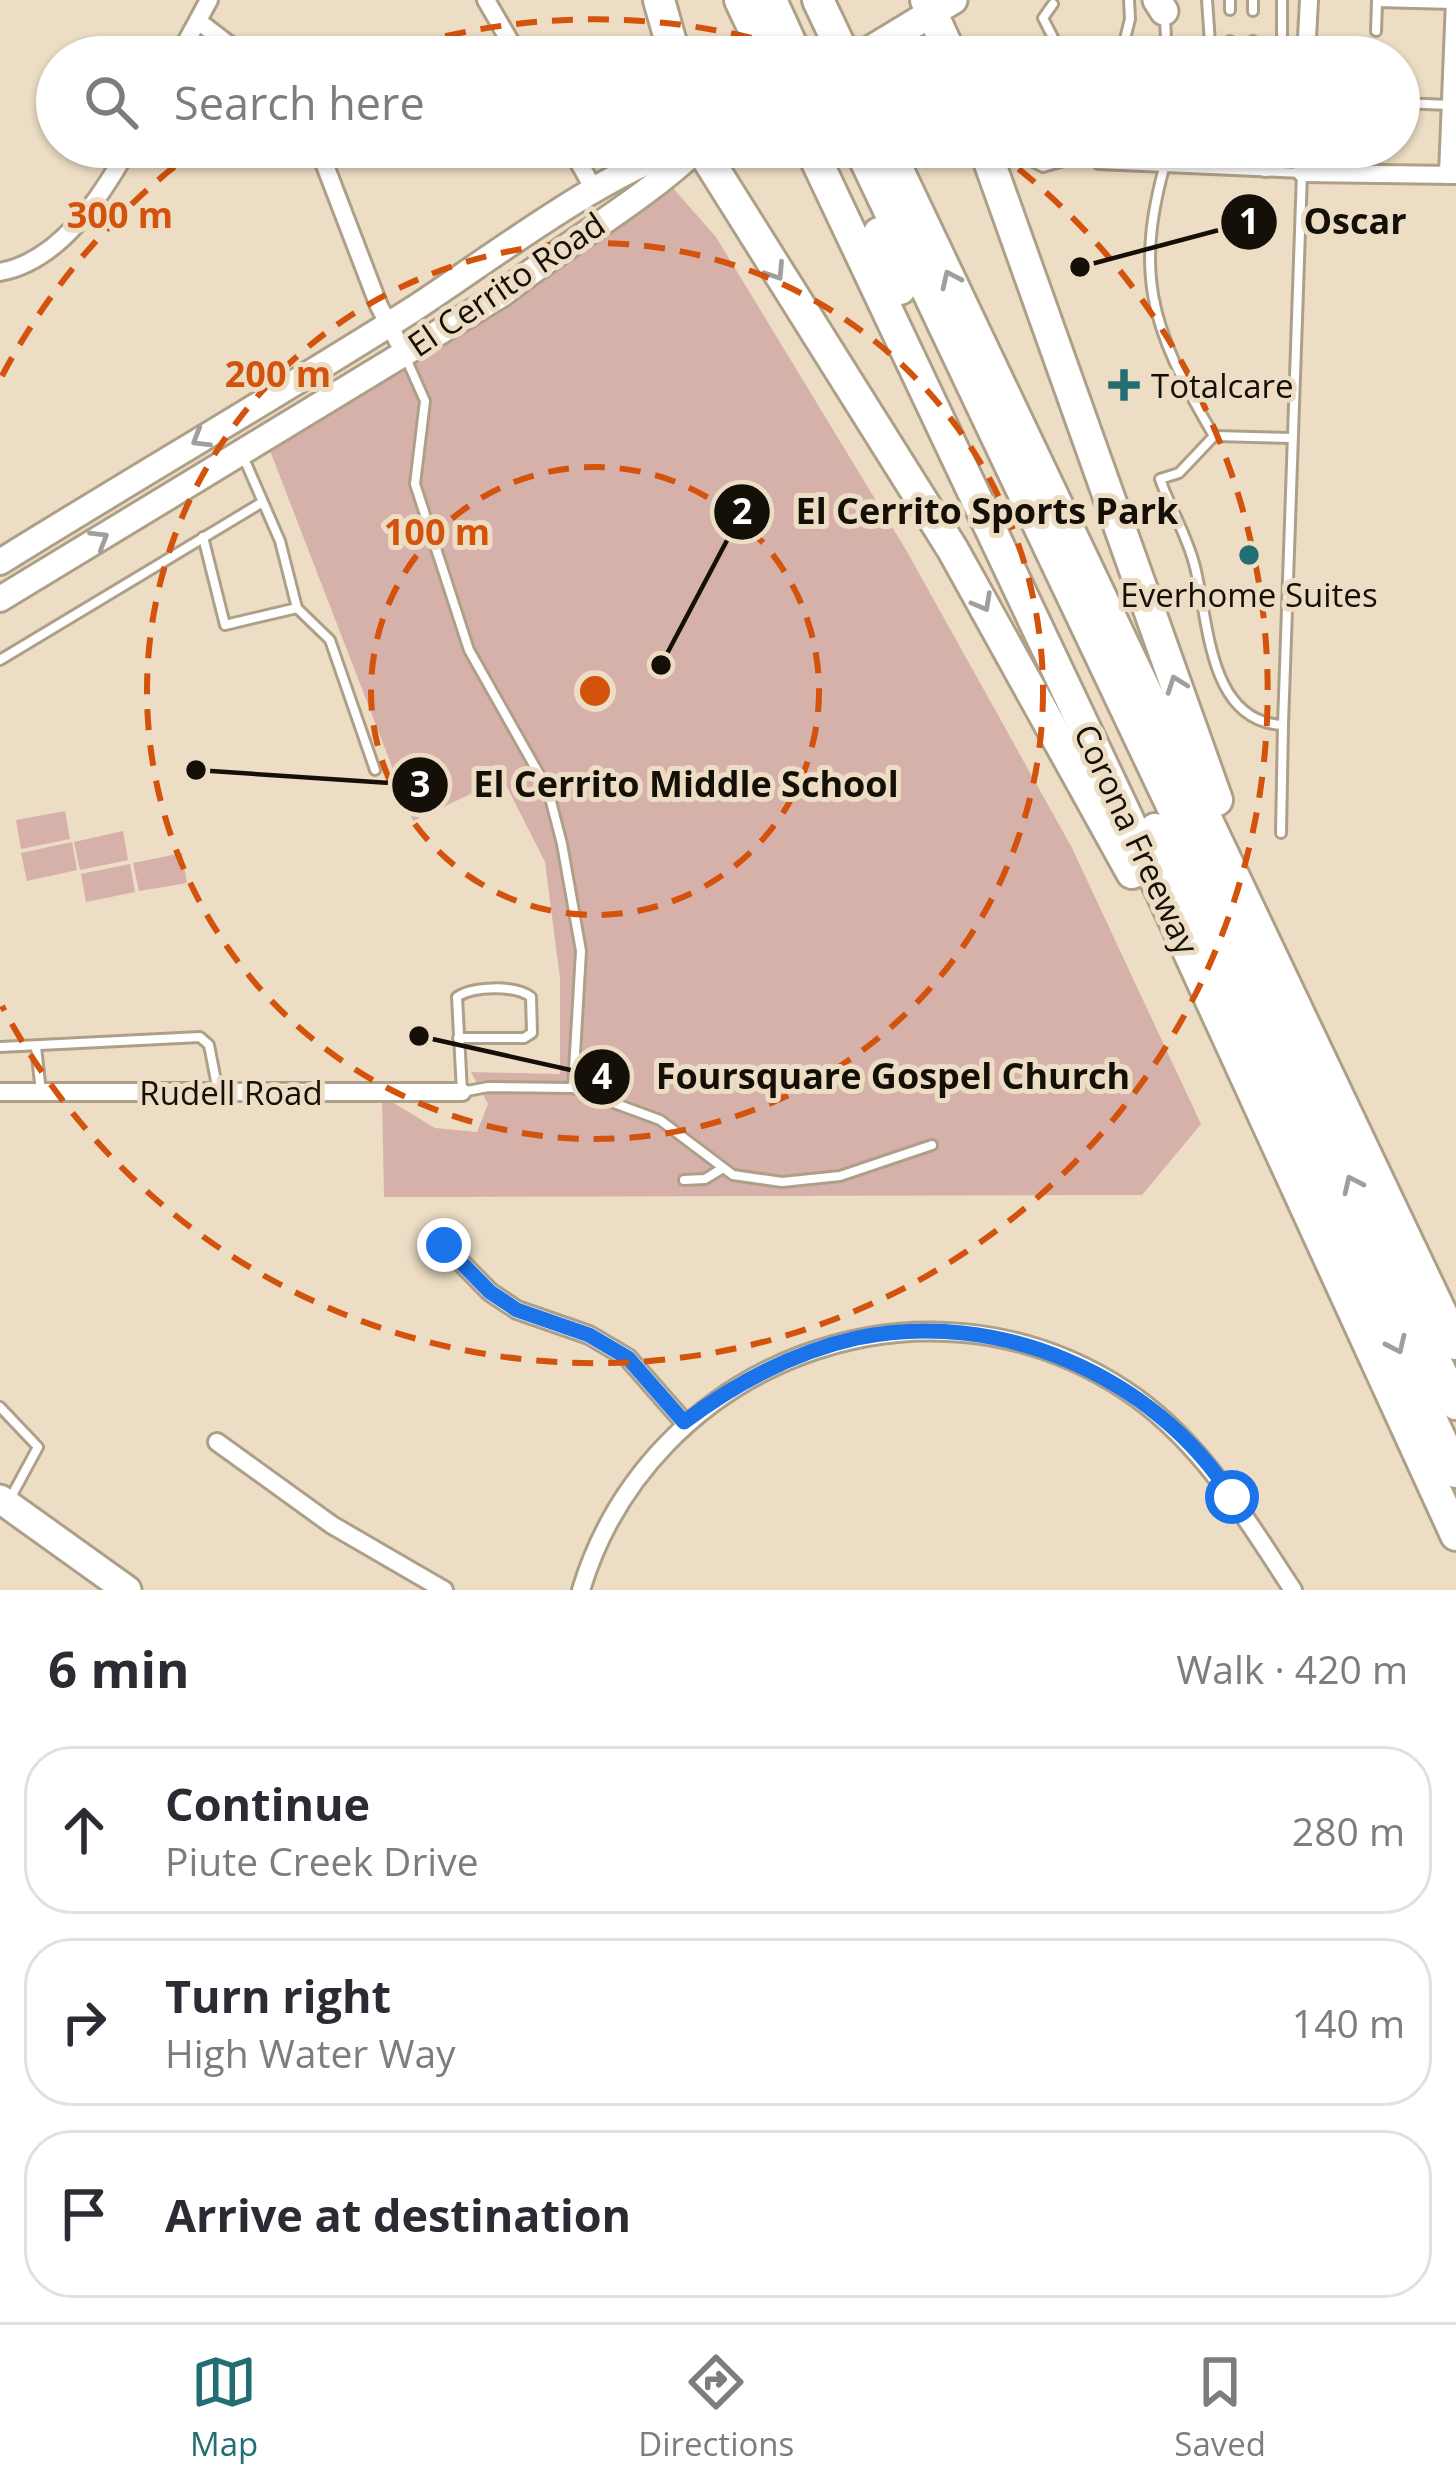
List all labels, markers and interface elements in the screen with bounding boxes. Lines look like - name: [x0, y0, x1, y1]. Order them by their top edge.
- search box: [36, 36, 1420, 168]
- icon: search: [78, 69, 144, 135]
- text: Search here: [174, 72, 425, 133]
- callout: Oscar: [1219, 186, 1430, 258]
- text: 300 m: [67, 190, 173, 239]
- text: 1: [1239, 196, 1259, 245]
- text: Oscar: [1303, 196, 1407, 245]
- street label: El Cerrito Road: [399, 201, 613, 367]
- one-way arrow: [762, 259, 784, 281]
- one-way arrow: [941, 270, 964, 291]
- text: 200 m: [225, 349, 331, 398]
- place label: Totalcare: [1151, 363, 1294, 408]
- marker: Totalcare: [1108, 369, 1140, 401]
- one-way arrow: [191, 425, 213, 447]
- callout: El Cerrito Sports Park: [712, 476, 1203, 548]
- text: 2: [732, 486, 752, 535]
- text: El Cerrito Sports Park: [796, 486, 1179, 535]
- text: 100 m: [384, 507, 490, 556]
- one-way arrow: [87, 530, 109, 553]
- marker: Everhome Suites: [1236, 542, 1262, 568]
- place label: Everhome Suites: [1120, 572, 1378, 617]
- one-way arrow: [968, 590, 991, 611]
- centre of rings: [574, 670, 616, 712]
- one-way arrow: [1166, 675, 1190, 696]
- street label: Corona Freeway: [1064, 717, 1210, 962]
- callout: El Cerrito Middle School: [390, 749, 923, 821]
- text: 3: [410, 759, 430, 808]
- text: El Cerrito Middle School: [473, 759, 899, 808]
- callout: Foursquare Gospel Church: [572, 1041, 1154, 1113]
- text: 4: [592, 1051, 612, 1100]
- text: Foursquare Gospel Church: [656, 1051, 1130, 1100]
- street label: Rudell Road: [139, 1070, 323, 1115]
- one-way arrow: [1343, 1175, 1366, 1196]
- route end: [417, 1218, 471, 1272]
- one-way arrow: [1383, 1333, 1406, 1354]
- route start: [1205, 1470, 1259, 1524]
- text: 6 min: [48, 1633, 190, 1703]
- text: Walk · 420 m: [1176, 1642, 1408, 1695]
- text: Continue: [165, 1773, 370, 1834]
- icon: ahead: [51, 1797, 117, 1863]
- text: 280 m: [1292, 1804, 1405, 1857]
- text: Piute Creek Drive: [165, 1834, 479, 1887]
- text: Turn right: [165, 1965, 391, 2026]
- icon: right: [51, 1989, 117, 2055]
- text: 140 m: [1292, 1996, 1405, 2049]
- text: High Water Way: [165, 2026, 456, 2079]
- icon: arrive: [51, 2181, 117, 2247]
- text: Arrive at destination: [165, 2184, 631, 2245]
- tab: Map: [190, 2349, 258, 2466]
- tab: Directions: [638, 2349, 794, 2466]
- tab: Saved: [1174, 2349, 1266, 2466]

